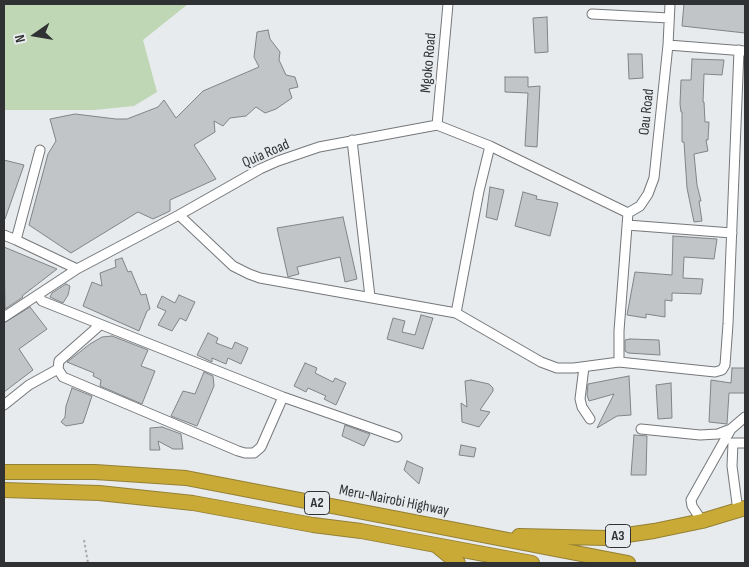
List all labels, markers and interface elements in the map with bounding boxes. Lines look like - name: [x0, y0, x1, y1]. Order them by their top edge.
- north arrow: [10, 10, 60, 60]
- street label: Mgoko Road: [417, 32, 441, 94]
- text: N: [11, 33, 29, 44]
- street label: Oau Road: [636, 88, 658, 136]
- street label: Quia Road: [240, 136, 292, 172]
- street label: Meru-Nairobi Highway: [338, 482, 450, 520]
- road number: A2: [304, 492, 330, 514]
- road number: A3: [606, 524, 630, 548]

